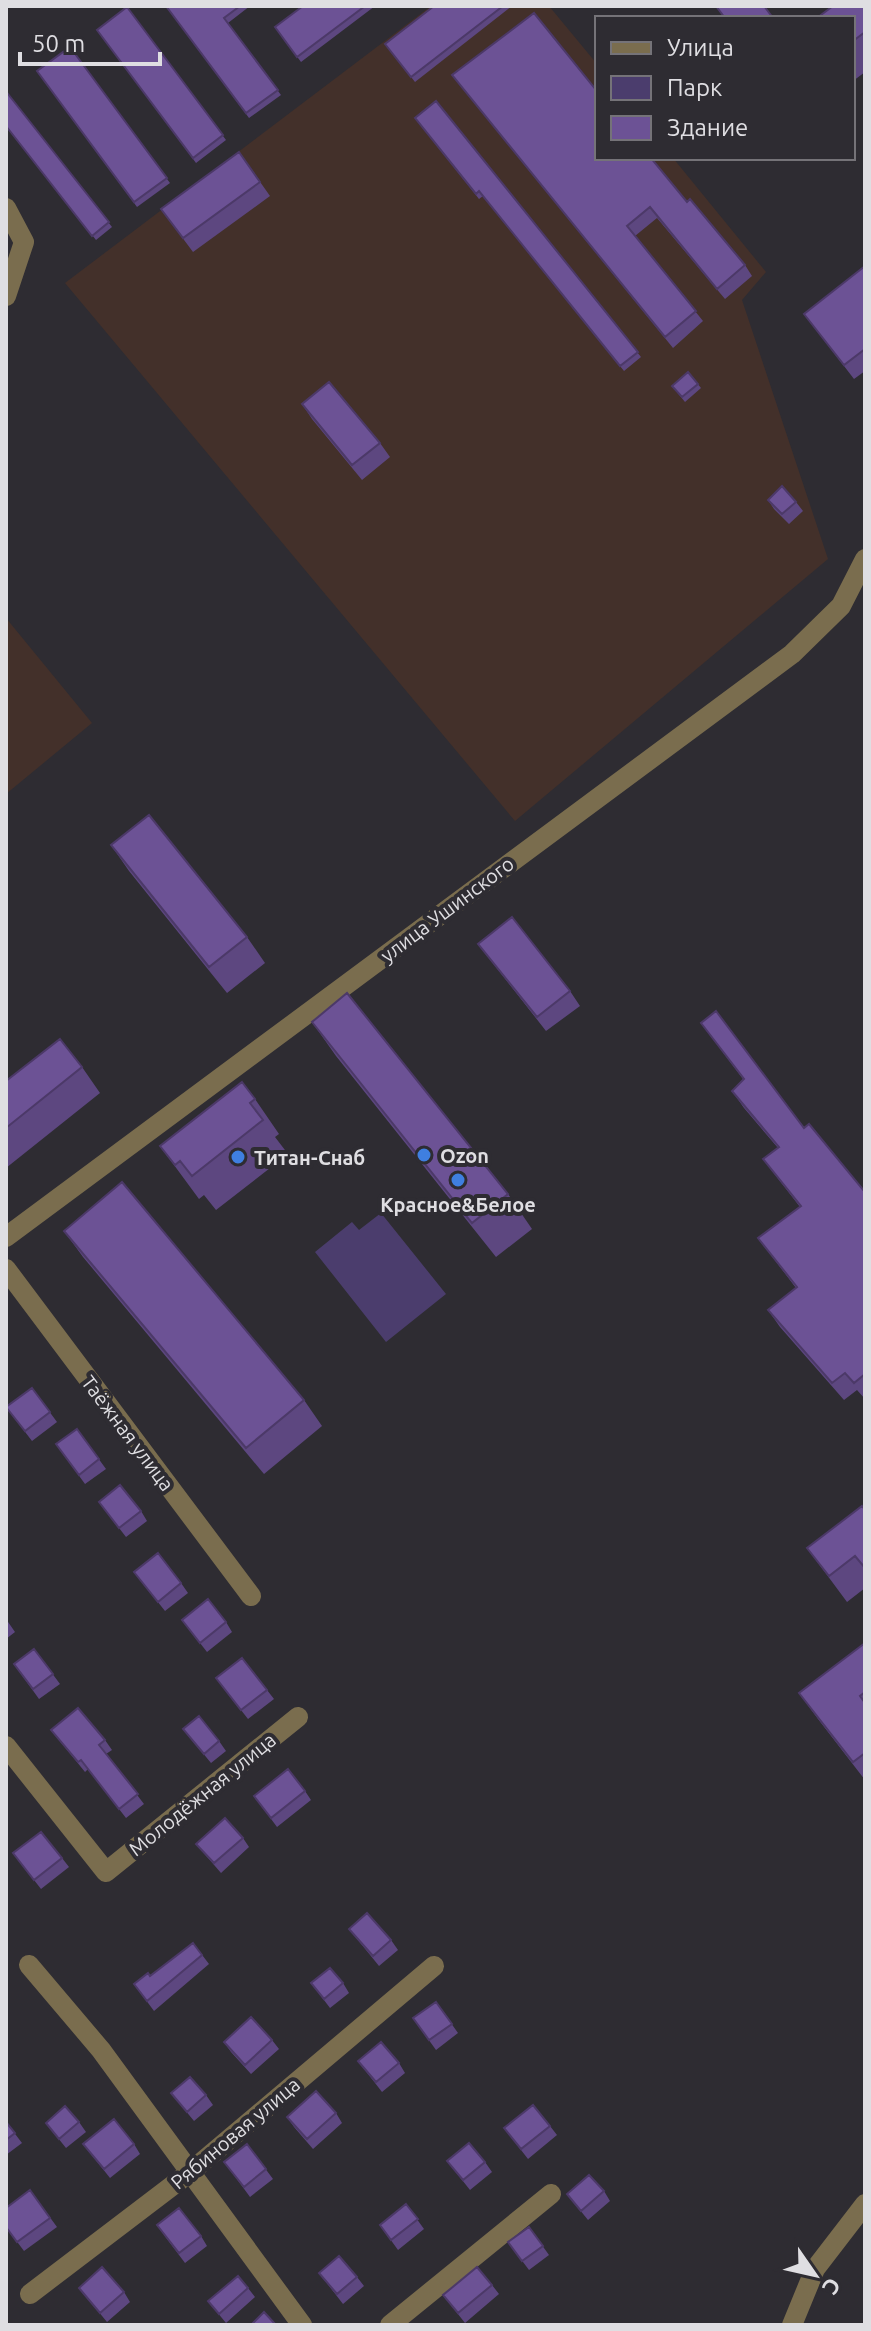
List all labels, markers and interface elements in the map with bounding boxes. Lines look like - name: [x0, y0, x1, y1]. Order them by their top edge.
- scale bar: [20, 16, 160, 66]
- legend: [595, 16, 855, 160]
- text: 50 m: [32, 30, 85, 57]
- text: Улица: [667, 34, 734, 61]
- text: Парк: [667, 74, 722, 101]
- text: Здание: [667, 114, 748, 141]
- street label: улица Ушинского: [376, 851, 518, 967]
- place label: Ozon: [440, 1144, 489, 1167]
- place label: Титан-Снаб: [254, 1146, 365, 1169]
- marker: Ozon: [415, 1146, 433, 1164]
- marker: Титан-Снаб: [229, 1148, 247, 1166]
- marker: Красное&Белое: [449, 1171, 467, 1189]
- place label: Красное&Белое: [380, 1193, 536, 1216]
- street label: Таёжная улица: [77, 1371, 179, 1495]
- street label: Молодёжная улица: [124, 1728, 280, 1860]
- street label: Рябиновая улица: [166, 2072, 304, 2194]
- north arrow: [775, 2235, 855, 2315]
- text: С: [818, 2274, 846, 2299]

